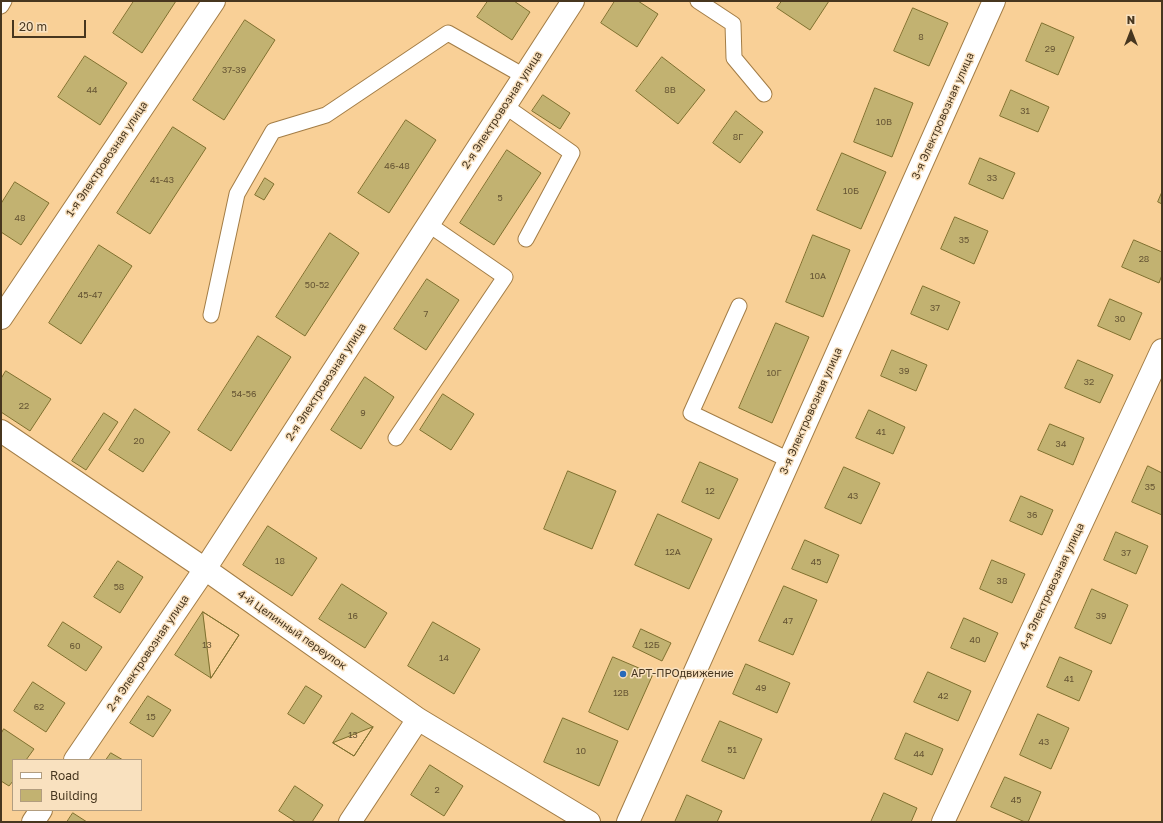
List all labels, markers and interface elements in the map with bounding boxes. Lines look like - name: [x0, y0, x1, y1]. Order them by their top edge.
- scale bar: [14, 12, 88, 38]
- north arrow: [1111, 12, 1151, 52]
- text: N: [1127, 13, 1135, 26]
- text: 20 m: [19, 19, 47, 34]
- house number: 8: [918, 32, 924, 42]
- house number: 29: [1045, 44, 1055, 54]
- street label: 2-я Электровозная улица: [459, 49, 545, 171]
- street label: 3-я Электровозная улица: [909, 51, 977, 181]
- house number: 37-39: [222, 65, 246, 75]
- house number: 44: [87, 85, 97, 95]
- house number: 8В: [664, 85, 676, 95]
- street label: 1-я Электровозная улица: [63, 99, 151, 219]
- house number: 31: [1020, 106, 1030, 116]
- house number: 10В: [876, 117, 892, 127]
- house number: 8Г: [733, 132, 743, 142]
- house number: 46-48: [384, 161, 410, 171]
- house number: 33: [987, 173, 997, 183]
- house number: 41-43: [150, 175, 174, 185]
- house number: 10Б: [843, 186, 859, 196]
- house number: 5: [497, 193, 503, 203]
- house number: 48: [15, 213, 25, 223]
- house number: 35: [959, 235, 969, 245]
- house number: 28: [1139, 254, 1149, 264]
- house number: 10А: [810, 271, 826, 281]
- house number: 50-52: [305, 280, 329, 290]
- house number: 45-47: [78, 290, 102, 300]
- house number: 37: [930, 303, 940, 313]
- house number: 7: [424, 309, 428, 319]
- house number: 30: [1115, 314, 1125, 324]
- street label: 2-я Электровозная улица: [283, 321, 369, 443]
- street label: 3-я Электровозная улица: [777, 346, 845, 476]
- house number: 39: [899, 366, 909, 376]
- house number: 10Г: [767, 368, 781, 378]
- house number: 32: [1084, 377, 1094, 387]
- house number: 54-56: [232, 389, 256, 399]
- house number: 22: [19, 401, 29, 411]
- house number: 9: [360, 408, 366, 418]
- house number: 41: [876, 427, 886, 437]
- house number: 20: [134, 436, 144, 446]
- house number: 34: [1056, 439, 1066, 449]
- house number: 35: [1145, 482, 1155, 492]
- house number: 12: [705, 486, 715, 496]
- house number: 43: [848, 491, 858, 501]
- house number: 36: [1027, 510, 1037, 520]
- street label: 4-я Электровозная улица: [1017, 521, 1087, 651]
- house number: 12А: [665, 547, 681, 557]
- house number: 37: [1121, 548, 1131, 558]
- house number: 18: [275, 556, 285, 566]
- house number: 45: [811, 557, 821, 567]
- house number: 38: [997, 576, 1007, 586]
- house number: 58: [114, 582, 124, 592]
- street label: 4-й Целинный переулок: [235, 587, 349, 673]
- street label: 2-я Электровозная улица: [104, 592, 192, 714]
- house number: 16: [348, 611, 358, 621]
- house number: 39: [1096, 611, 1106, 621]
- house number: 47: [783, 616, 793, 626]
- house number: 40: [969, 635, 981, 645]
- house number: 13: [202, 640, 212, 650]
- house number: 12Б: [644, 640, 660, 650]
- house number: 60: [69, 641, 81, 651]
- house number: 14: [439, 653, 449, 663]
- place label: АРТ-ПРОдвижение: [631, 667, 734, 681]
- marker: АРТ-ПРОдвижение: [618, 669, 628, 679]
- house number: 41: [1064, 674, 1074, 684]
- house number: 49: [756, 683, 766, 693]
- house number: 12В: [613, 688, 629, 698]
- house number: 42: [938, 691, 948, 701]
- house number: 62: [34, 702, 44, 712]
- house number: 15: [146, 712, 156, 722]
- house number: 13: [348, 730, 358, 740]
- house number: 43: [1039, 737, 1049, 747]
- house number: 51: [727, 745, 737, 755]
- house number: 10: [576, 746, 586, 756]
- house number: 44: [914, 749, 924, 759]
- legend: [12, 759, 142, 811]
- text: Road: [50, 768, 79, 783]
- house number: 2: [434, 785, 440, 795]
- text: Building: [50, 788, 98, 803]
- house number: 45: [1011, 795, 1021, 805]

